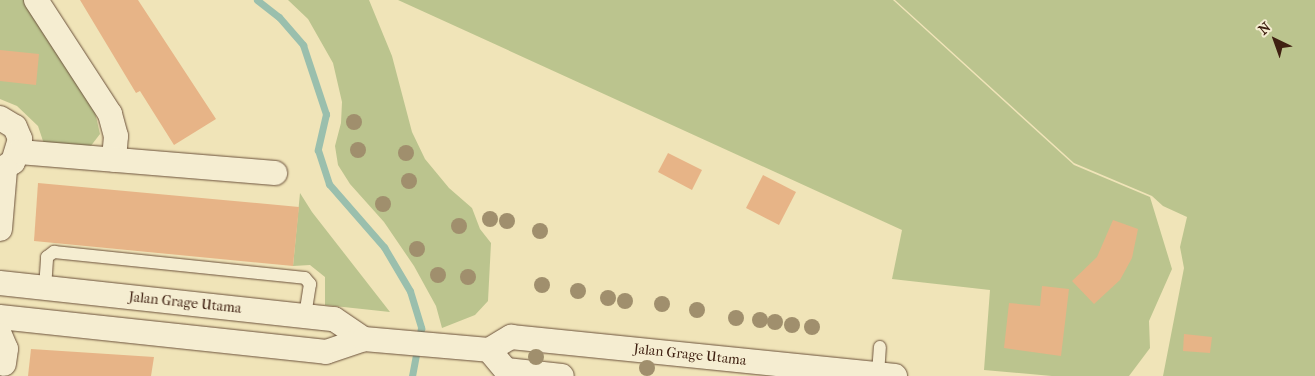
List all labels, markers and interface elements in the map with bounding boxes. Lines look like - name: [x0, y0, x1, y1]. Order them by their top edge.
- north arrow: [1250, 15, 1300, 65]
- text: N: [1255, 19, 1274, 38]
- street label: Jalan Grage Utama: [128, 289, 242, 317]
- street label: Jalan Grage Utama: [633, 341, 747, 369]

